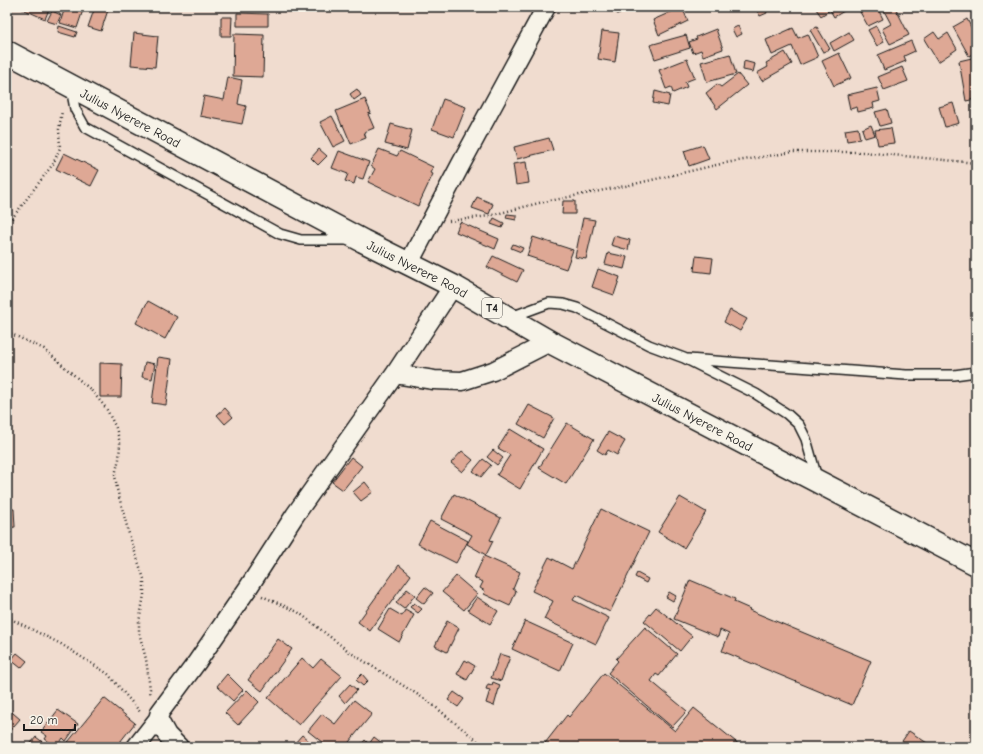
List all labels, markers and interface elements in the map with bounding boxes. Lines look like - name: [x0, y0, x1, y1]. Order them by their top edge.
- street label: Julius Nyerere Road: [78, 85, 183, 151]
- street label: Julius Nyerere Road: [364, 237, 470, 301]
- road number: T4: [482, 298, 502, 318]
- street label: Julius Nyerere Road: [650, 390, 755, 454]
- scale bar: [24, 706, 75, 732]
- text: 20 m: [30, 713, 58, 727]

